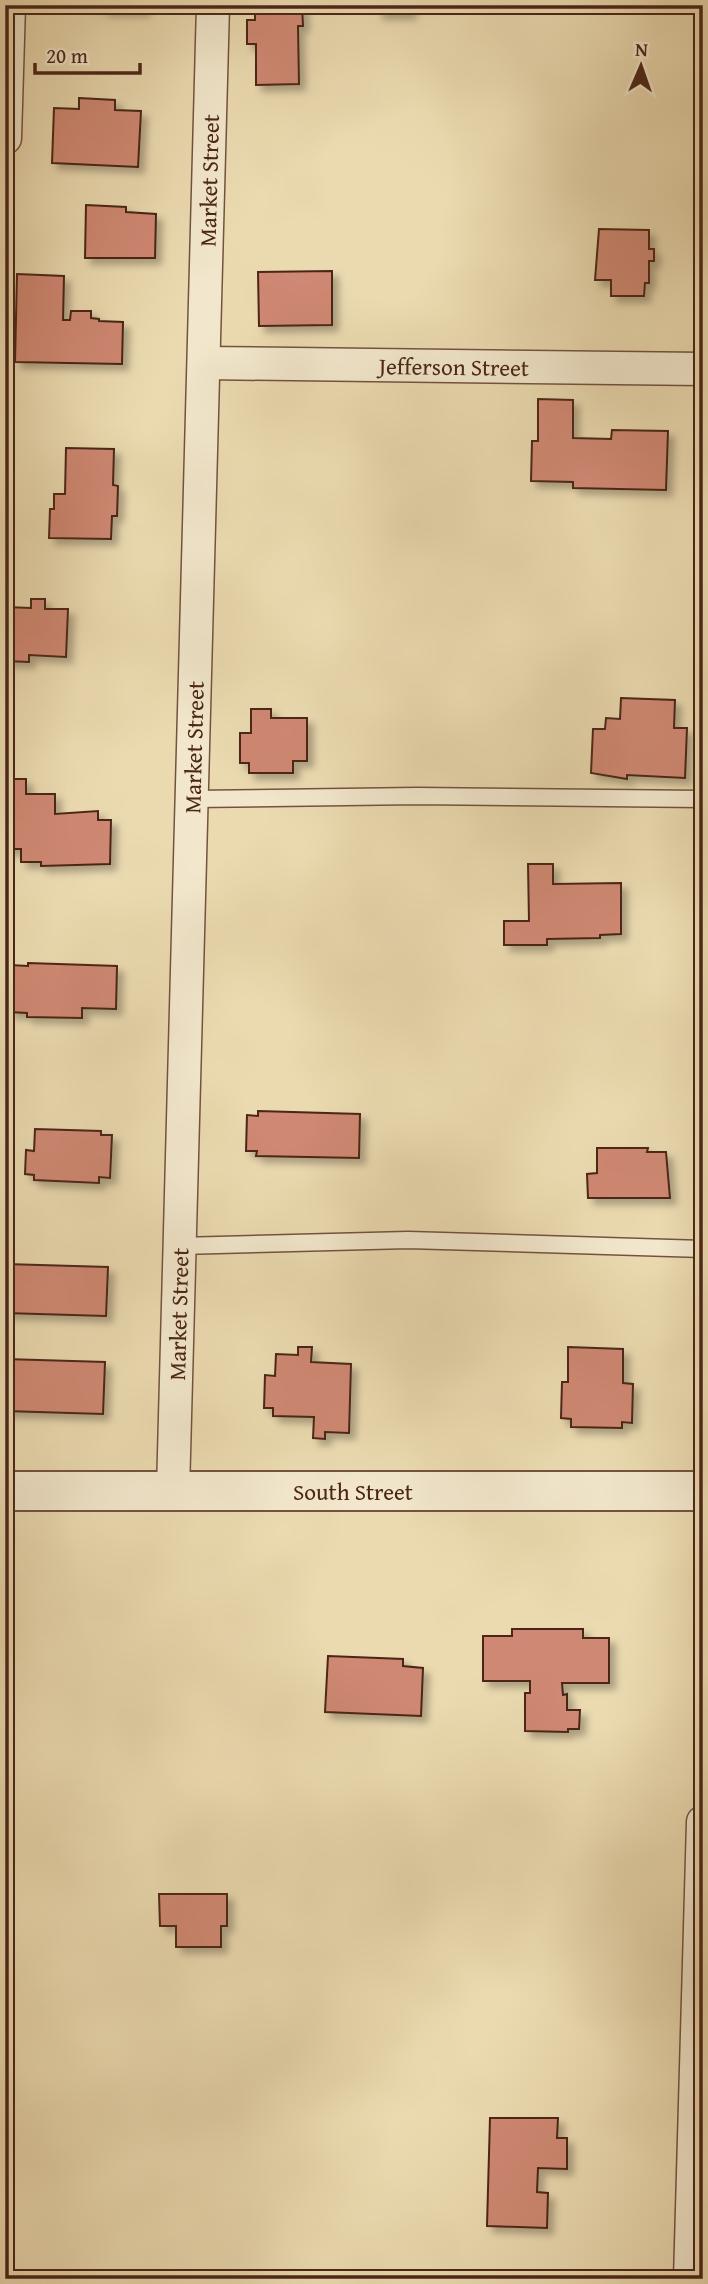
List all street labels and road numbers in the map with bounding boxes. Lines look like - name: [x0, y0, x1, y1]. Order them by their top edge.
- street label: Market Street: [190, 114, 227, 247]
- street label: Jefferson Street: [376, 349, 529, 383]
- street label: Market Street: [175, 681, 211, 814]
- street label: Market Street: [159, 1247, 196, 1381]
- street label: South Street: [293, 1475, 413, 1508]

